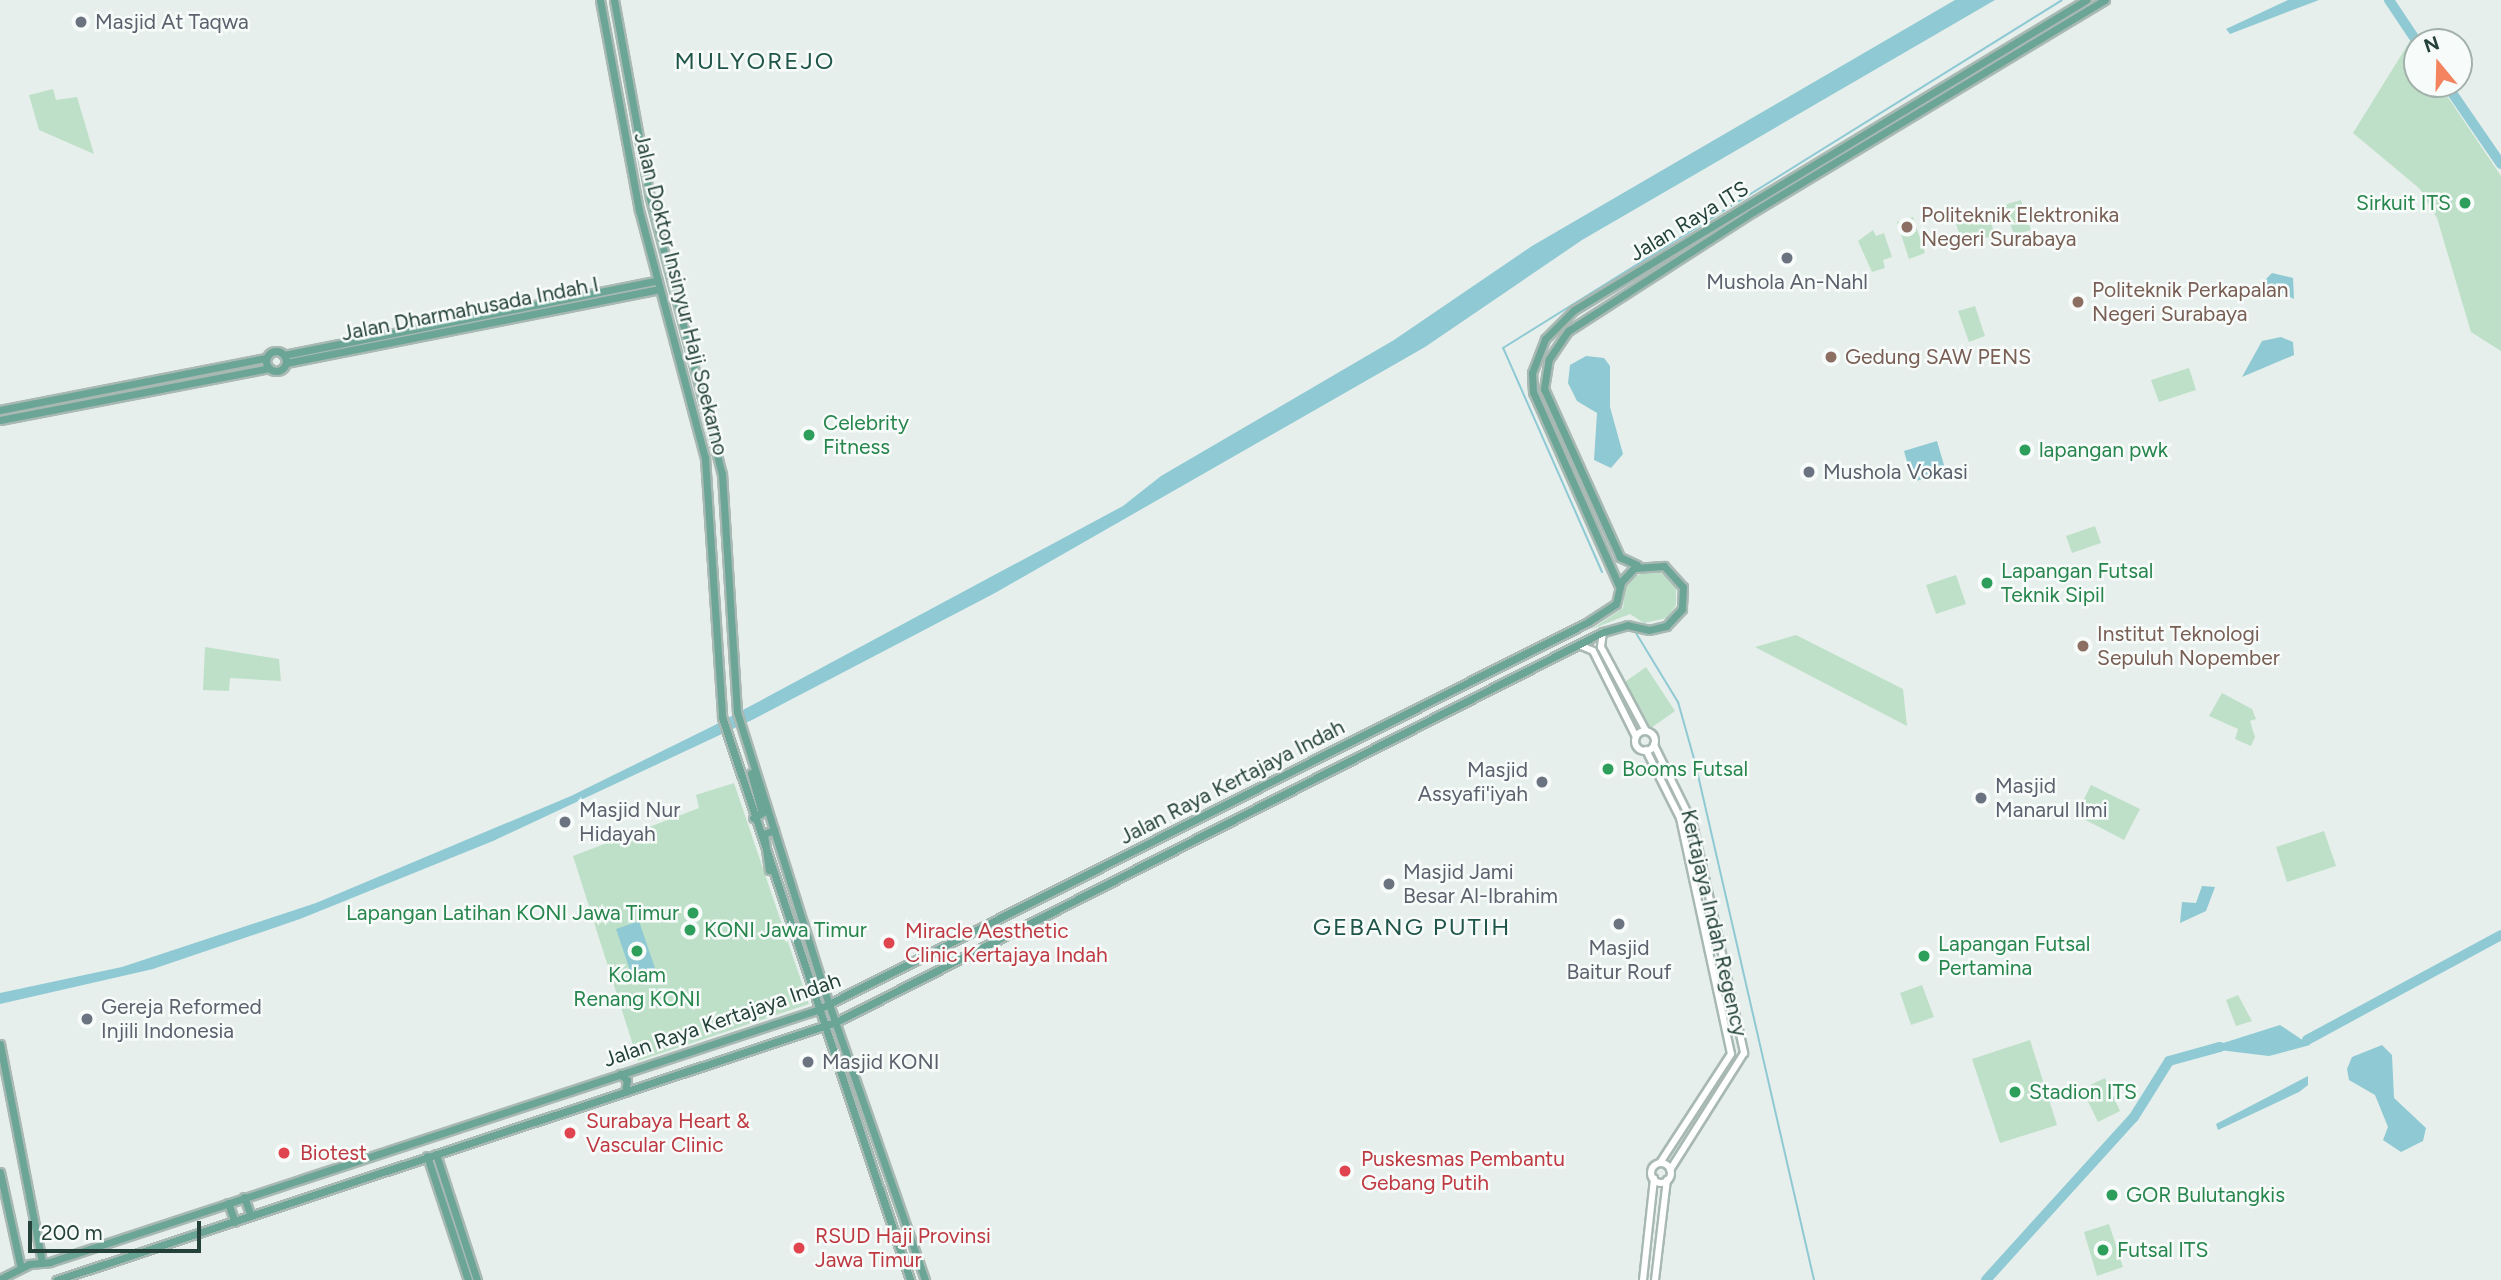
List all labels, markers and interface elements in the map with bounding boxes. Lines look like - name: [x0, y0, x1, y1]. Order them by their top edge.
- place label: Masjid At Taqwa: [95, 9, 249, 35]
- marker: Masjid At Taqwa: [73, 14, 89, 30]
- north arrow: [2403, 28, 2473, 98]
- text: N: [2421, 31, 2442, 58]
- district label: MULYOREJO: [676, 47, 834, 75]
- street label: Jalan Doktor Insinyur Haji Soekarno: [629, 130, 733, 458]
- street label: Jalan Raya ITS: [1625, 176, 1753, 266]
- place label: Sirkuit ITS: [2356, 190, 2451, 216]
- marker: Sirkuit ITS: [2457, 195, 2473, 211]
- place label: Politeknik Elektronika Negeri Surabaya: [1921, 202, 2119, 252]
- marker: Politeknik Elektronika Negeri Surabaya: [1899, 219, 1915, 235]
- marker: Mushola An-Nahl: [1779, 250, 1795, 266]
- place label: Mushola An-Nahl: [1706, 269, 1868, 295]
- street label: Jalan Dharmahusada Indah I: [339, 272, 601, 346]
- place label: Politeknik Perkapalan Negeri Surabaya: [2092, 277, 2288, 327]
- marker: Politeknik Perkapalan Negeri Surabaya: [2070, 294, 2086, 310]
- place label: Gedung SAW PENS: [1845, 344, 2031, 370]
- marker: Gedung SAW PENS: [1823, 349, 1839, 365]
- place label: Celebrity Fitness: [823, 410, 909, 460]
- marker: Celebrity Fitness: [801, 427, 817, 443]
- place label: lapangan pwk: [2039, 437, 2168, 463]
- marker: lapangan pwk: [2017, 442, 2033, 458]
- place label: Mushola Vokasi: [1823, 459, 1968, 485]
- marker: Mushola Vokasi: [1801, 464, 1817, 480]
- place label: Lapangan Futsal Teknik Sipil: [2001, 558, 2153, 608]
- marker: Lapangan Futsal Teknik Sipil: [1979, 575, 1995, 591]
- place label: Institut Teknologi Sepuluh Nopember: [2097, 621, 2280, 671]
- marker: Institut Teknologi Sepuluh Nopember: [2075, 638, 2091, 654]
- street label: Jalan Raya Kertajaya Indah: [1115, 714, 1349, 850]
- place label: Booms Futsal: [1622, 756, 1748, 782]
- place label: Masjid Assyafi'iyah: [1418, 757, 1528, 807]
- marker: Booms Futsal: [1600, 761, 1616, 777]
- place label: Masjid Manarul Ilmi: [1995, 773, 2108, 823]
- marker: Masjid Assyafi'iyah: [1534, 774, 1550, 790]
- marker: Masjid Manarul Ilmi: [1973, 790, 1989, 806]
- place label: Masjid Nur Hidayah: [579, 797, 680, 847]
- street label: Kertajaya Indah Regency: [1676, 807, 1752, 1039]
- marker: Masjid Nur Hidayah: [557, 814, 573, 830]
- place label: Masjid Jami Besar Al-Ibrahim: [1403, 859, 1558, 909]
- marker: Masjid Jami Besar Al-Ibrahim: [1381, 876, 1397, 892]
- place label: Lapangan Latihan KONI Jawa Timur: [346, 900, 679, 926]
- marker: Lapangan Latihan KONI Jawa Timur: [685, 905, 701, 921]
- district label: GEBANG PUTIH: [1314, 913, 1510, 941]
- marker: Masjid Baitur Rouf: [1611, 916, 1627, 932]
- place label: KONI Jawa Timur: [704, 917, 867, 943]
- place label: Miracle Aesthetic Clinic Kertajaya Indah: [905, 918, 1108, 968]
- marker: KONI Jawa Timur: [682, 922, 698, 938]
- place label: Lapangan Futsal Pertamina: [1938, 931, 2090, 981]
- marker: Miracle Aesthetic Clinic Kertajaya Indah: [879, 933, 899, 953]
- place label: Masjid Baitur Rouf: [1566, 935, 1672, 985]
- marker: Kolam Renang KONI: [629, 943, 645, 959]
- marker: Lapangan Futsal Pertamina: [1916, 948, 1932, 964]
- place label: Kolam Renang KONI: [573, 962, 701, 1012]
- street label: Jalan Raya Kertajaya Indah: [600, 968, 844, 1072]
- place label: Gereja Reformed Injili Indonesia: [101, 994, 262, 1044]
- marker: Gereja Reformed Injili Indonesia: [79, 1011, 95, 1027]
- place label: Masjid KONI: [822, 1049, 939, 1075]
- marker: Masjid KONI: [800, 1054, 816, 1070]
- place label: Stadion ITS: [2029, 1079, 2137, 1105]
- marker: Stadion ITS: [2007, 1084, 2023, 1100]
- place label: Surabaya Heart & Vascular Clinic: [586, 1108, 750, 1158]
- marker: Surabaya Heart & Vascular Clinic: [560, 1123, 580, 1143]
- place label: Biotest: [300, 1140, 367, 1166]
- marker: Biotest: [274, 1143, 294, 1163]
- place label: Puskesmas Pembantu Gebang Putih: [1361, 1146, 1565, 1196]
- marker: Puskesmas Pembantu Gebang Putih: [1335, 1161, 1355, 1181]
- place label: GOR Bulutangkis: [2126, 1182, 2285, 1208]
- marker: GOR Bulutangkis: [2104, 1187, 2120, 1203]
- scale bar: [32, 1206, 205, 1250]
- text: 200 m: [41, 1220, 103, 1245]
- place label: RSUD Haji Provinsi Jawa Timur: [815, 1223, 991, 1273]
- place label: Futsal ITS: [2117, 1237, 2208, 1263]
- marker: RSUD Haji Provinsi Jawa Timur: [789, 1238, 809, 1258]
- marker: Futsal ITS: [2095, 1242, 2111, 1258]

